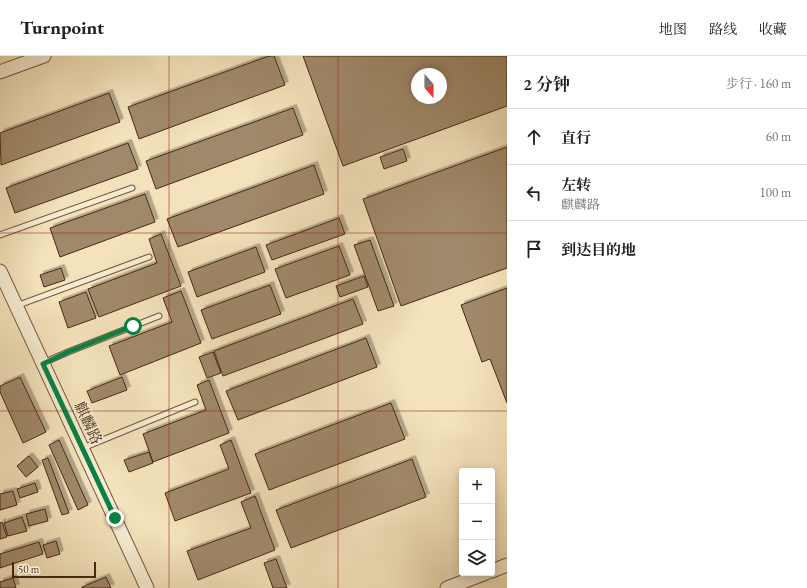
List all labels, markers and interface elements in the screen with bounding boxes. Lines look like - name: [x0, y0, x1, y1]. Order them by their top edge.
- text: Turnpoint: [20, 15, 104, 40]
- text: 地图: [659, 20, 687, 38]
- text: 路线: [709, 20, 737, 38]
- text: 收藏: [759, 20, 787, 38]
- north arrow: [411, 68, 447, 104]
- text: 2 分钟: [523, 73, 570, 95]
- text: 步行 · 160 m: [726, 75, 791, 92]
- icon: ahead: [523, 126, 545, 148]
- text: 直行: [561, 128, 591, 147]
- text: 60 m: [766, 128, 791, 145]
- text: 左转: [561, 175, 591, 194]
- icon: left: [523, 182, 545, 204]
- text: 100 m: [760, 184, 791, 201]
- text: 麒麟路: [561, 196, 600, 213]
- icon: arrive: [523, 238, 545, 260]
- text: 到达目的地: [561, 240, 636, 259]
- route start: [124, 317, 142, 335]
- street label: 麒麟路: [70, 398, 107, 447]
- map controls: [459, 468, 495, 576]
- button: +: [459, 468, 495, 504]
- button: −: [459, 504, 495, 540]
- route end: [106, 509, 124, 527]
- button: layers: [459, 540, 495, 576]
- scale bar: [12, 560, 96, 579]
- text: 50 m: [18, 562, 39, 576]

